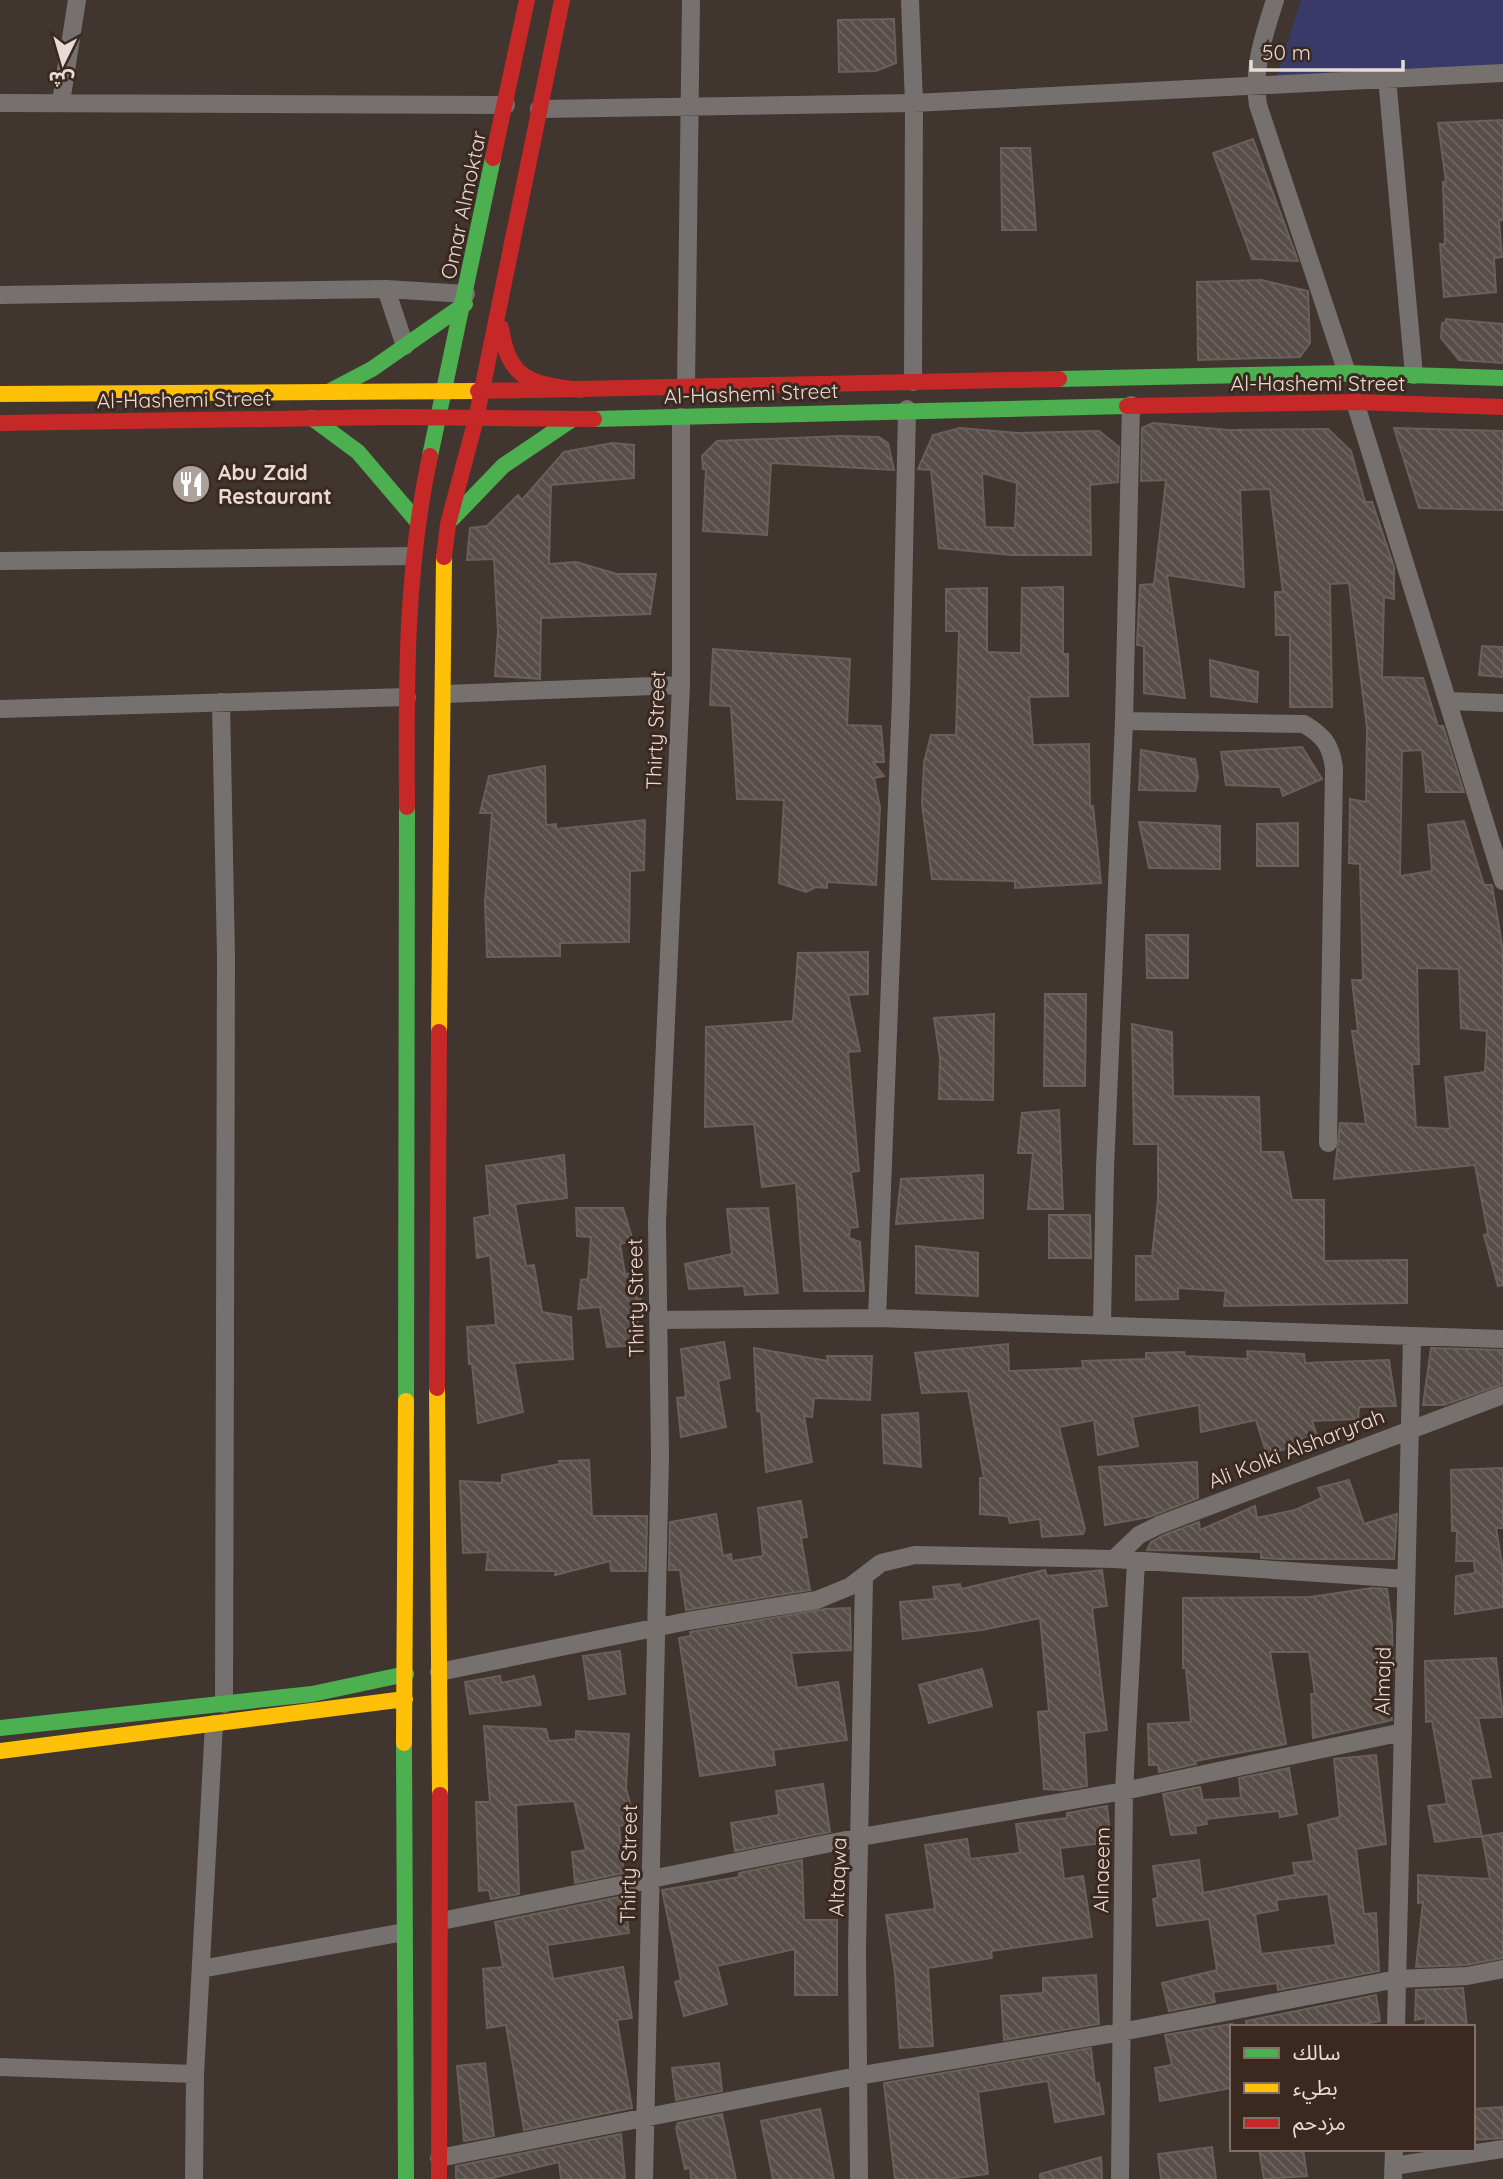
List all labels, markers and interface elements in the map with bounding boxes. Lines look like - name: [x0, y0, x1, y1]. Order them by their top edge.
- north arrow: [28, 28, 98, 98]
- scale bar: [1251, 28, 1403, 72]
- text: 50 m: [1262, 39, 1311, 65]
- text: ش: [48, 67, 76, 93]
- street label: Omar Almoktar: [435, 128, 491, 282]
- street label: Al-Hashemi Street: [1231, 370, 1405, 396]
- street label: Al-Hashemi Street: [663, 377, 839, 409]
- street label: Al-Hashemi Street: [96, 384, 272, 414]
- place label: Abu Zaid Restaurant: [218, 459, 332, 509]
- restaurant icon: Abu Zaid Restaurant: [170, 463, 212, 505]
- street label: Thirty Street: [640, 670, 670, 790]
- street label: Thirty Street: [621, 1238, 649, 1358]
- street label: Ali Kolki Alsharyrah: [1204, 1402, 1388, 1494]
- street label: Almajd: [1368, 1646, 1396, 1716]
- street label: Thirty Street: [614, 1804, 642, 1924]
- street label: Alnaeem: [1087, 1827, 1115, 1913]
- street label: Altaqwa: [823, 1837, 851, 1917]
- legend: [1230, 2025, 1475, 2151]
- text: سالك: [1293, 2039, 1340, 2065]
- text: بطيء: [1293, 2074, 1338, 2104]
- text: مزدحم: [1293, 2109, 1346, 2138]

